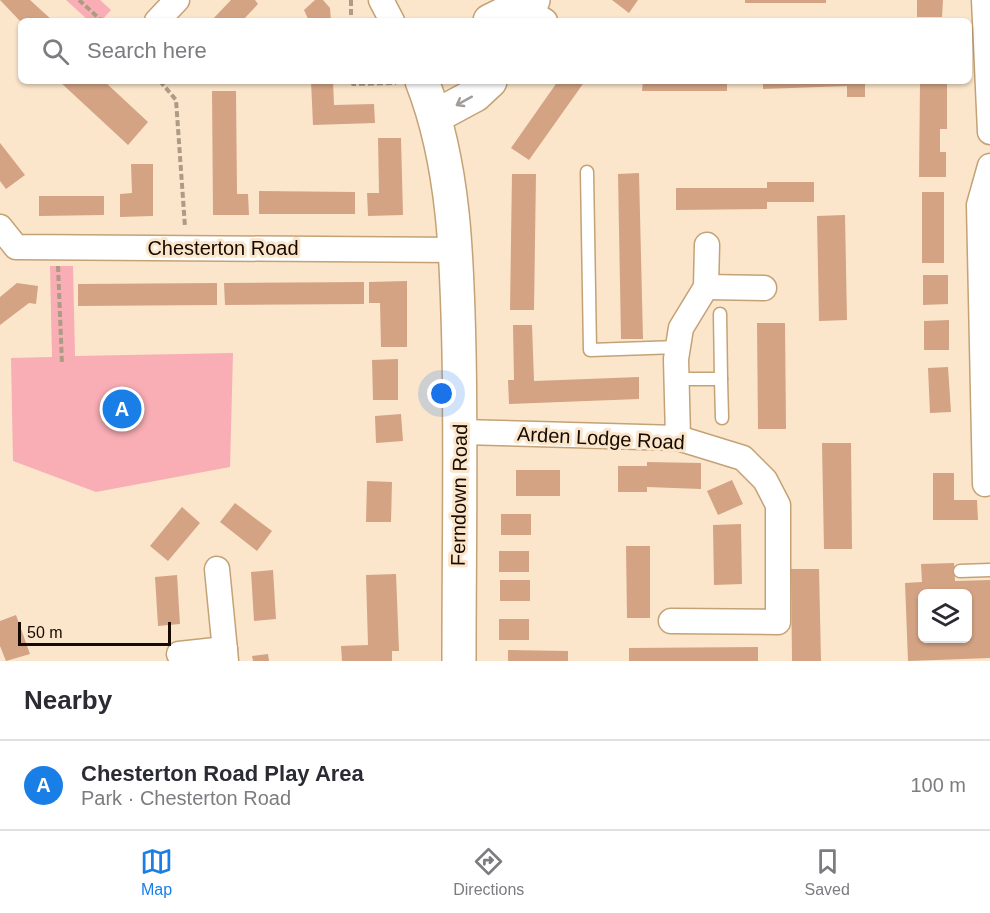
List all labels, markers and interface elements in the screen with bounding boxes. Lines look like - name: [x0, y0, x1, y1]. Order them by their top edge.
- search box: [18, 18, 972, 84]
- icon: search: [39, 35, 72, 68]
- text: Search here: [87, 38, 207, 63]
- one-way arrow: [456, 96, 474, 107]
- street label: Chesterton Road: [147, 237, 299, 259]
- your location: [427, 379, 456, 408]
- pin: A: [102, 386, 142, 432]
- street label: Arden Lodge Road: [517, 423, 685, 453]
- street label: Ferndown Road: [447, 424, 471, 566]
- map controls: [918, 589, 972, 643]
- button: layers: [918, 589, 972, 643]
- scale bar: [18, 619, 171, 646]
- text: 50 m: [27, 624, 63, 641]
- text: Nearby: [24, 685, 112, 715]
- text: Chesterton Road Play Area: [81, 761, 364, 786]
- text: A: [36, 774, 51, 796]
- text: 100 m: [910, 774, 966, 796]
- text: Park · Chesterton Road: [81, 787, 291, 809]
- tab: Map: [140, 845, 173, 899]
- tab: Directions: [453, 845, 524, 899]
- tab: Saved: [805, 845, 850, 899]

